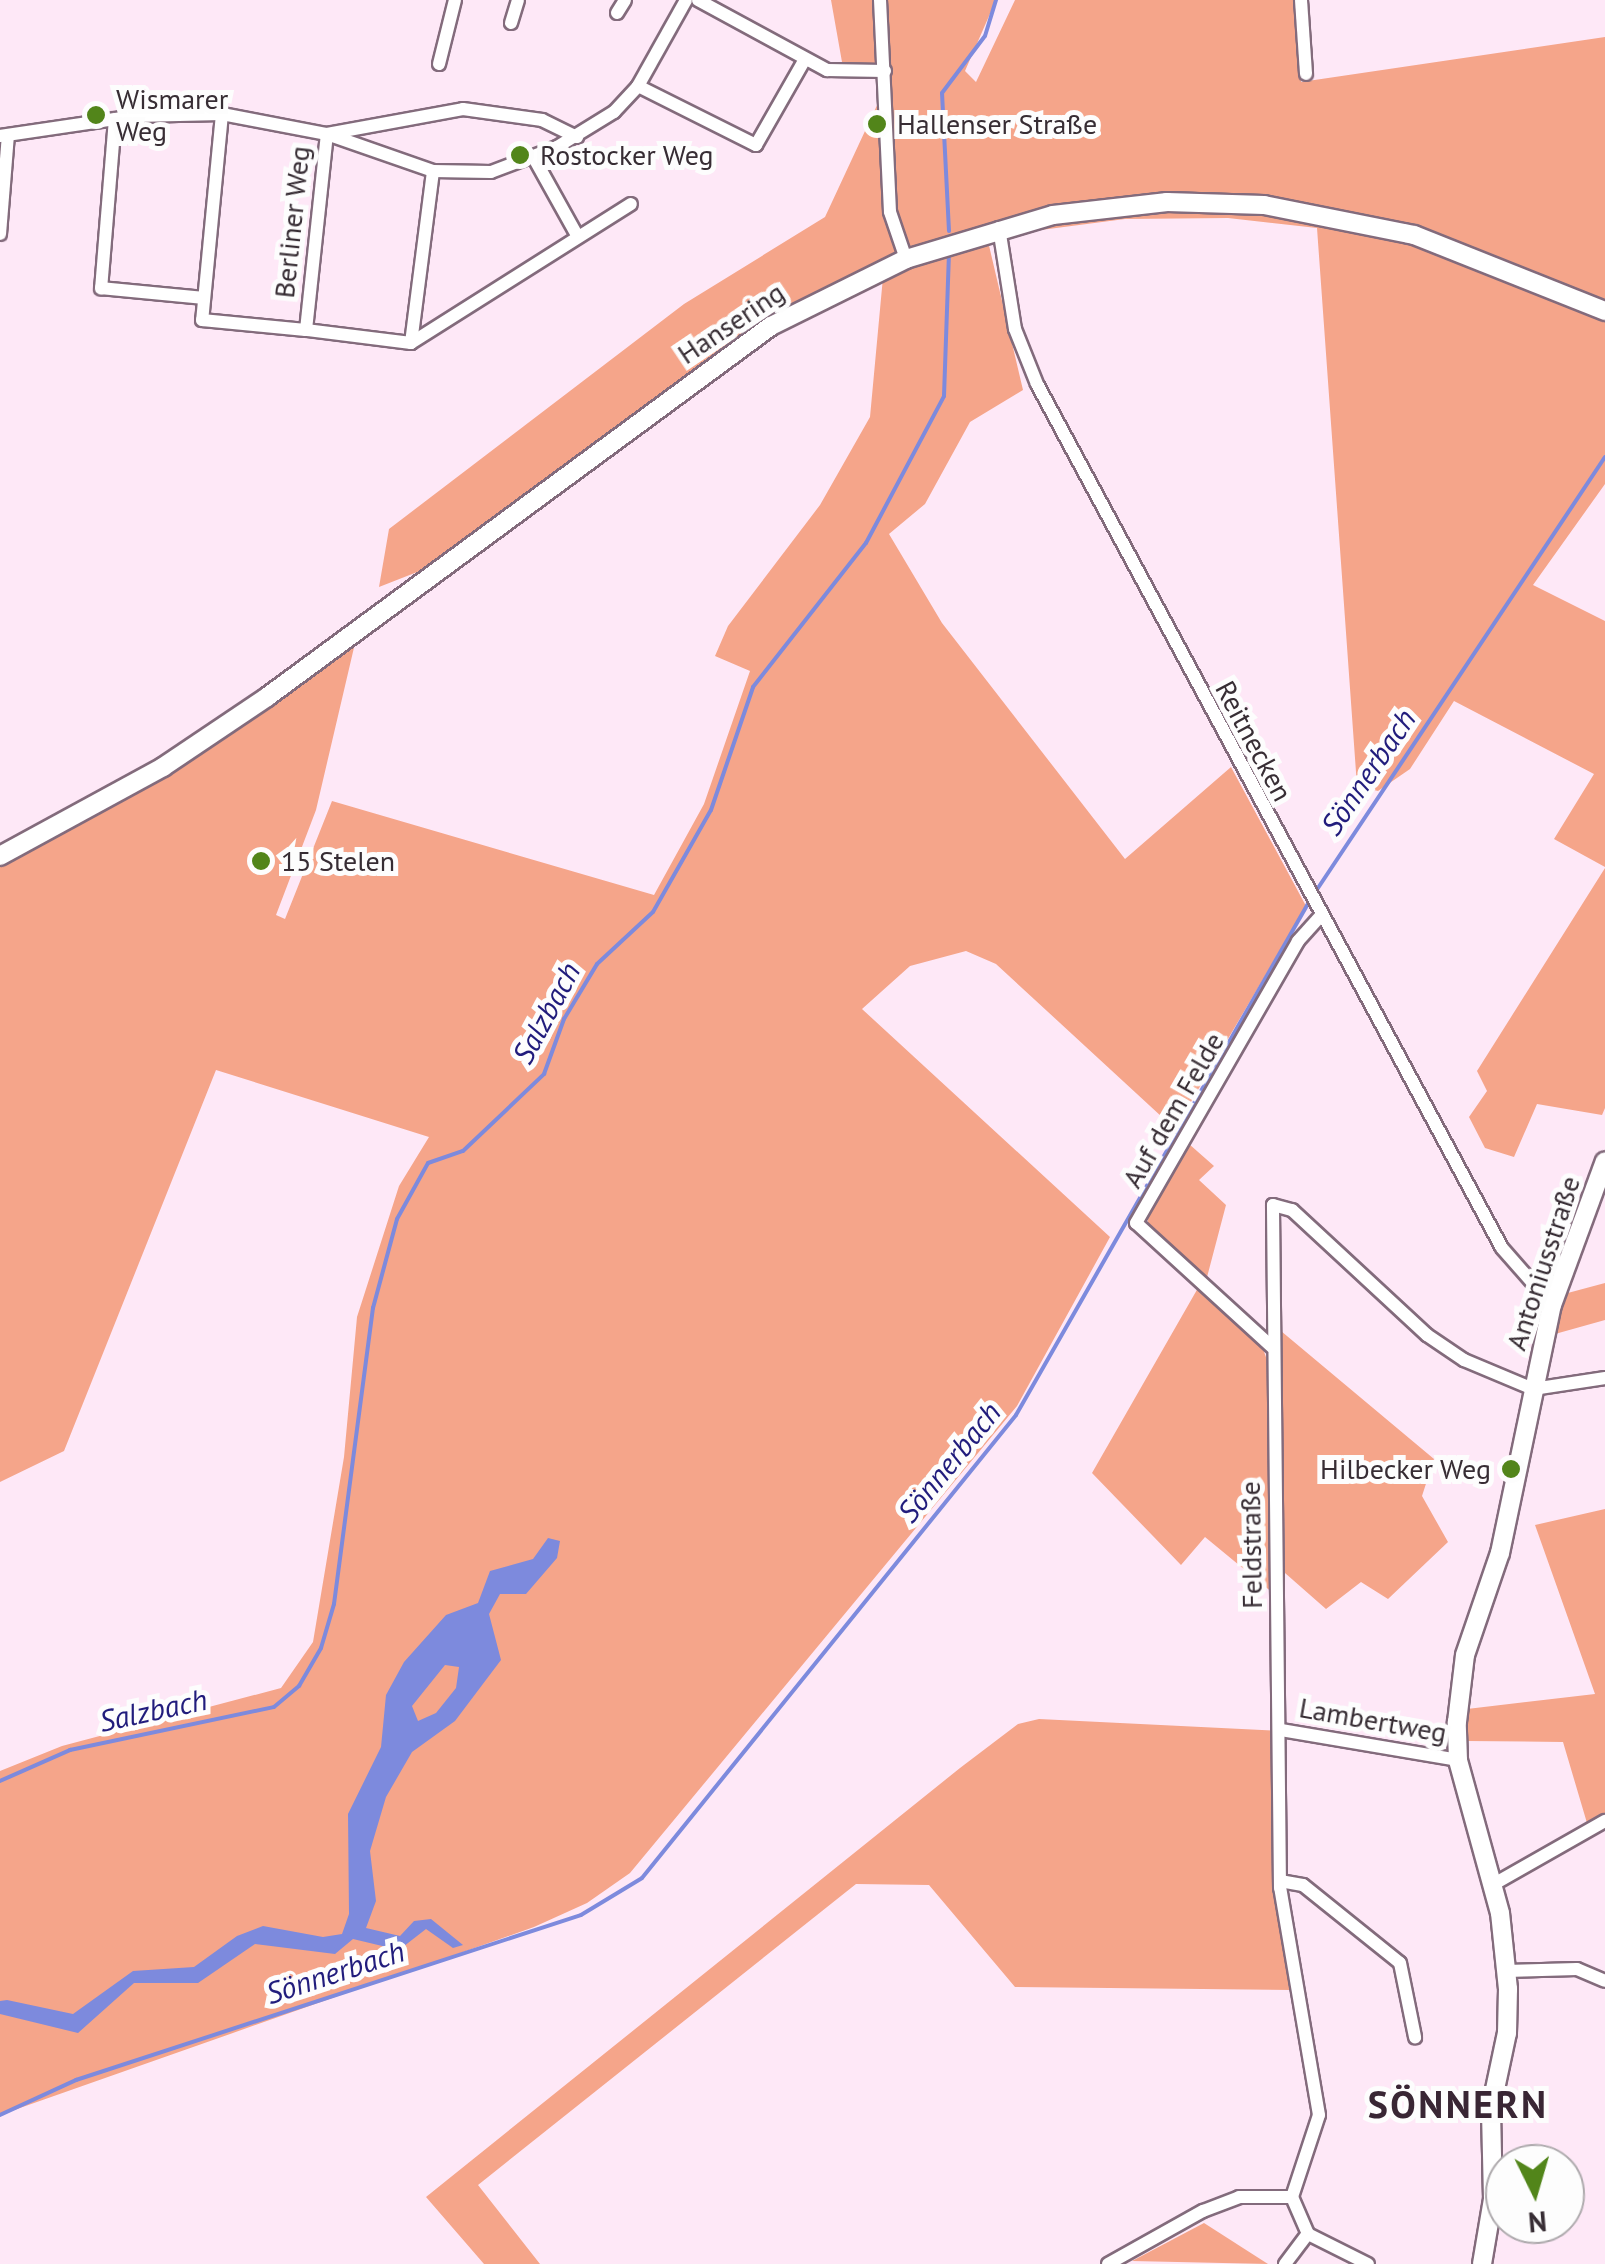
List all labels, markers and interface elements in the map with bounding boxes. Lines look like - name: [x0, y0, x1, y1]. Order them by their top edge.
- place label: Wismarer Weg: [116, 82, 228, 148]
- marker: Wismarer Weg: [85, 104, 107, 126]
- place label: Hallenser Straße: [897, 107, 1097, 141]
- marker: Hallenser Straße: [866, 113, 888, 135]
- place label: Rostocker Weg: [540, 138, 714, 172]
- street label: Berliner Weg: [267, 144, 317, 300]
- marker: Rostocker Weg: [509, 144, 531, 166]
- street label: Hansering: [671, 275, 791, 371]
- street label: Reitnecken: [1208, 675, 1300, 807]
- water label: Sönnerbach: [1313, 702, 1423, 842]
- place label: 15 Stelen: [281, 844, 395, 878]
- marker: 15 Stelen: [250, 850, 272, 872]
- water label: Salzbach: [504, 956, 588, 1070]
- street label: Auf dem Felde: [1115, 1026, 1231, 1194]
- street label: Antoniusstraße: [1499, 1172, 1587, 1354]
- water label: Sönnerbach: [890, 1395, 1008, 1529]
- place label: Hilbecker Weg: [1320, 1452, 1491, 1486]
- marker: Hilbecker Weg: [1500, 1458, 1522, 1480]
- street label: Feldstraße: [1233, 1481, 1269, 1609]
- water label: Salzbach: [96, 1681, 210, 1739]
- street label: Lambertweg: [1297, 1691, 1449, 1749]
- water label: Sönnerbach: [261, 1933, 409, 2011]
- district label: SÖNNERN: [1368, 2081, 1548, 2127]
- north arrow: [1485, 2144, 1585, 2244]
- text: N: [1527, 2203, 1548, 2242]

